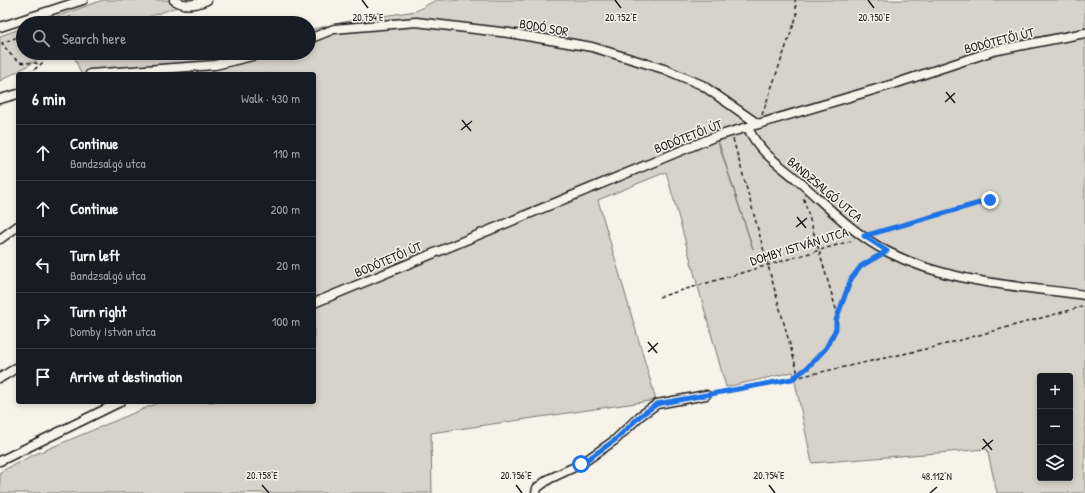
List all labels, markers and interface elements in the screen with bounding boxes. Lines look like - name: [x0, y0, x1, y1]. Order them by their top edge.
- text: 20.754°E: [353, 11, 384, 24]
- text: 20.752°E: [605, 11, 638, 24]
- text: 20.750°E: [858, 11, 890, 24]
- street label: BODÓ SOR: [518, 14, 570, 40]
- search box: [16, 16, 316, 60]
- street label: BODÓTETŐI ÚT: [962, 22, 1037, 57]
- icon: search: [30, 27, 52, 49]
- text: Search here: [62, 28, 126, 49]
- text: 6 min: [32, 87, 66, 110]
- text: Walk · 430 m: [241, 89, 300, 107]
- street label: BODÓTETŐI ÚT: [651, 114, 726, 157]
- text: Continue: [70, 133, 118, 154]
- icon: ahead: [32, 142, 54, 164]
- text: 110 m: [273, 144, 300, 162]
- street label: BANDZSALGÓ UTCA: [784, 152, 867, 226]
- text: Bandzsalgó utca: [70, 154, 146, 172]
- route end: [981, 191, 999, 209]
- icon: ahead: [32, 198, 54, 220]
- text: Continue: [70, 198, 118, 219]
- text: 200 m: [270, 200, 300, 218]
- street label: DOMBY ISTVÁN UTCA: [748, 222, 851, 269]
- street label: BODÓTETŐI ÚT: [352, 236, 425, 281]
- text: Turn left: [70, 245, 120, 266]
- icon: left: [32, 254, 54, 276]
- text: 20 m: [276, 256, 300, 274]
- text: Bandzsalgó utca: [70, 266, 146, 284]
- text: Turn right: [70, 301, 126, 322]
- icon: right: [32, 310, 54, 332]
- text: 100 m: [272, 312, 300, 330]
- text: Domby István utca: [70, 322, 156, 340]
- icon: arrive: [32, 366, 54, 388]
- text: Arrive at destination: [70, 366, 182, 387]
- map controls: [1037, 373, 1073, 481]
- button: +: [1037, 373, 1073, 409]
- button: −: [1037, 409, 1073, 445]
- button: layers: [1037, 445, 1073, 481]
- route start: [572, 455, 590, 473]
- text: 20.758°E: [246, 469, 278, 482]
- text: 20.756°E: [500, 469, 532, 482]
- text: 20.754°E: [754, 469, 785, 482]
- text: 48.112°N: [922, 470, 952, 483]

